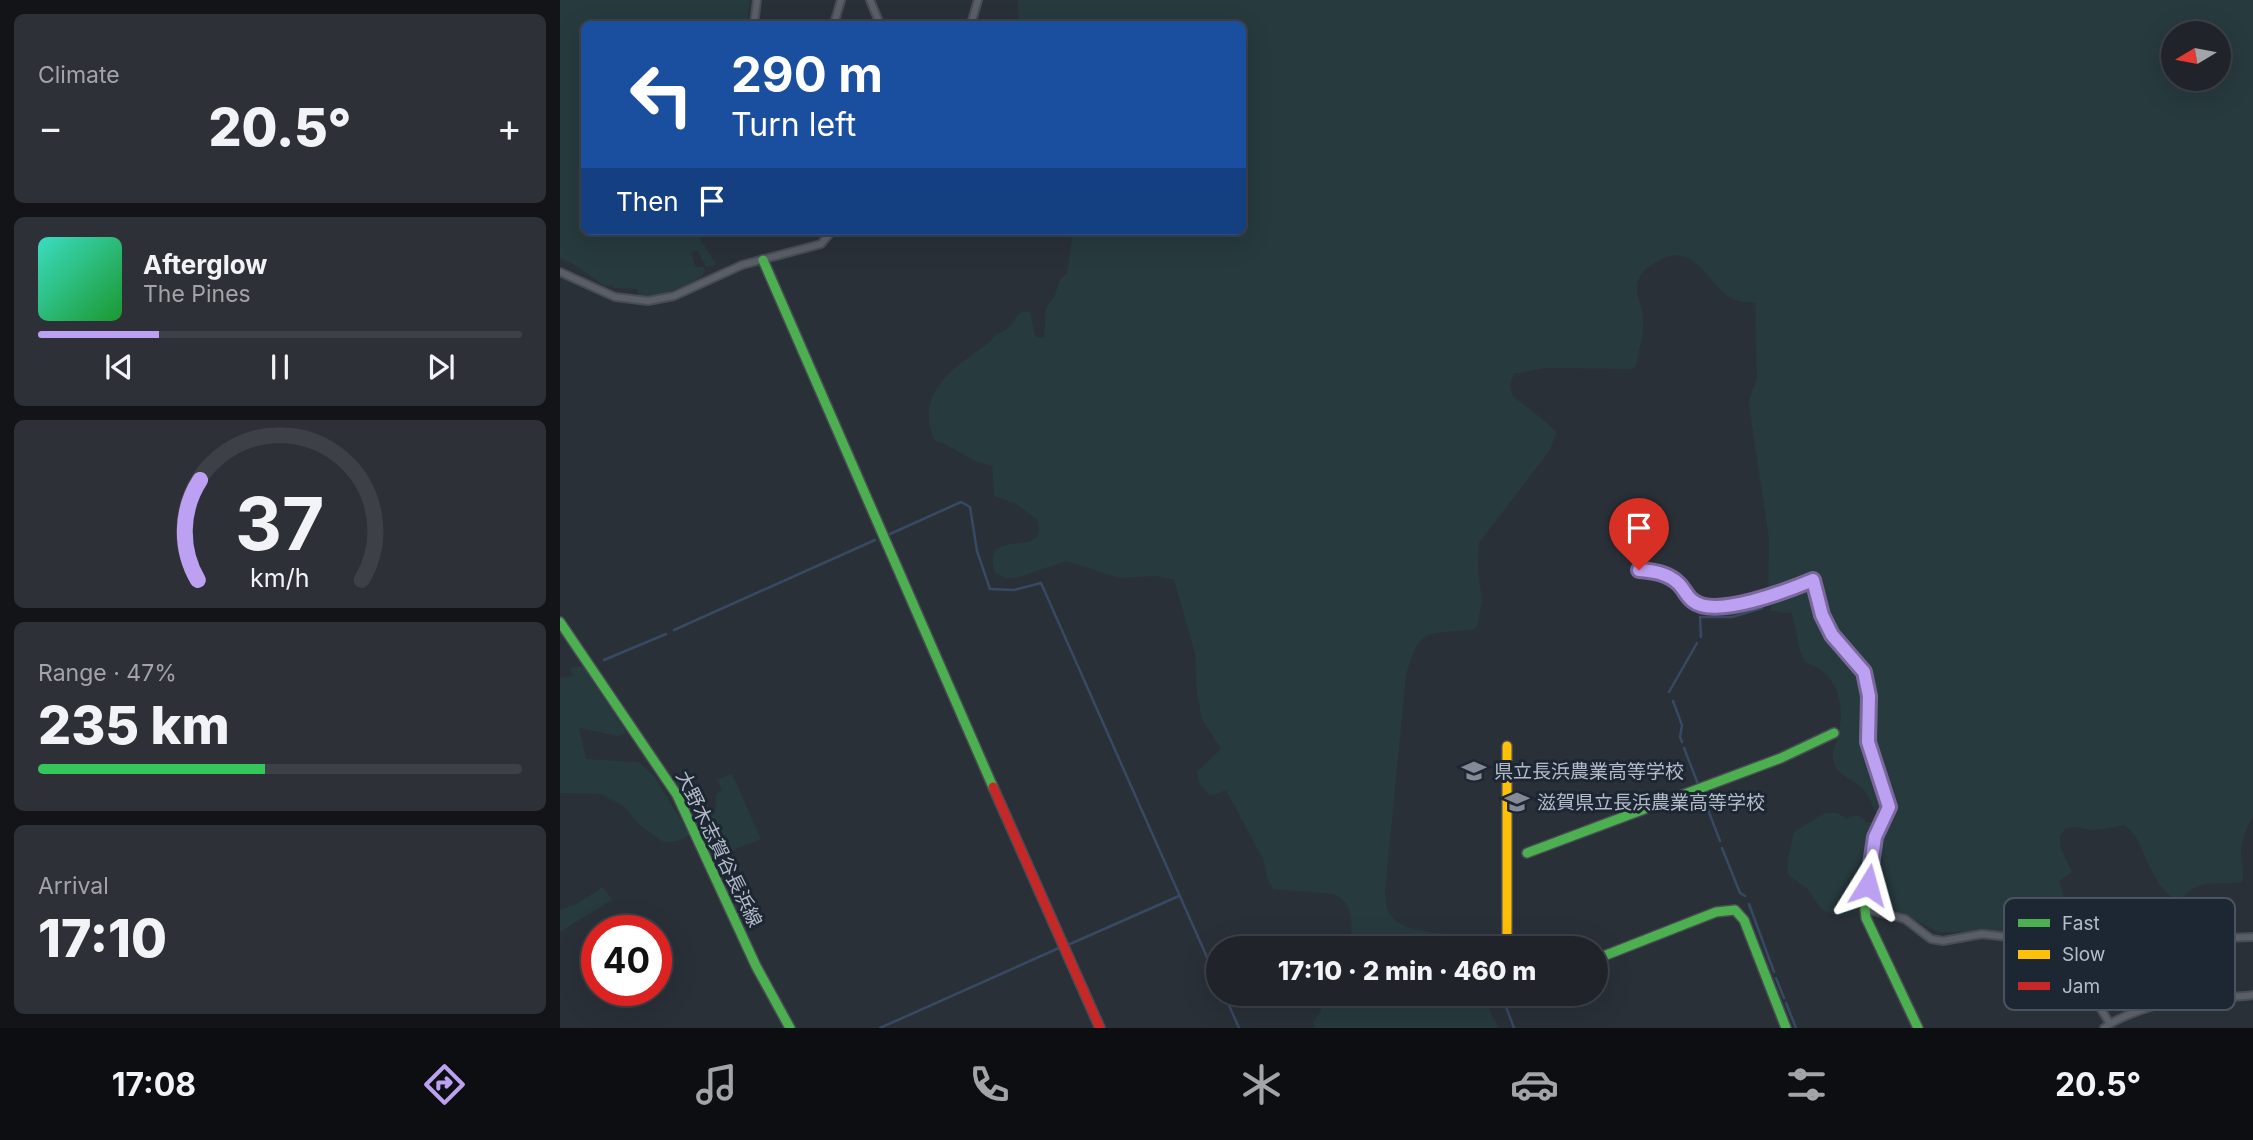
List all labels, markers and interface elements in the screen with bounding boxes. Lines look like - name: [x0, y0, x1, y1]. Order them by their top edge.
- north arrow: [2161, 21, 2231, 91]
- map controls: [2161, 21, 2231, 91]
- text: 290 m: [731, 45, 883, 104]
- icon: left: [616, 49, 707, 140]
- text: Climate: [38, 61, 120, 89]
- text: 20.5°: [208, 96, 352, 159]
- text: −: [38, 104, 63, 150]
- text: +: [497, 104, 522, 150]
- text: Turn left: [731, 105, 856, 144]
- icon: arrive: [693, 182, 731, 220]
- text: Then: [616, 186, 679, 217]
- text: Afterglow: [143, 249, 267, 280]
- text: The Pines: [143, 280, 251, 308]
- icon: previous: [100, 348, 138, 386]
- icon: pause: [261, 348, 299, 386]
- icon: next: [422, 348, 460, 386]
- text: 37: [235, 479, 325, 568]
- pin: [1609, 498, 1669, 570]
- icon: arrive: [1620, 509, 1658, 547]
- text: km/h: [250, 563, 310, 593]
- text: Range · 47%: [38, 659, 177, 687]
- text: 235 km: [38, 694, 230, 757]
- school or university icon: 県立長浜農業高等学校: [1460, 757, 1488, 785]
- place label: 県立長浜農業高等学校: [1494, 760, 1684, 783]
- street label: 大野木志賀谷長浜線: [671, 767, 767, 931]
- school or university icon: 滋賀県立長浜農業高等学校: [1503, 788, 1531, 816]
- place label: 滋賀県立長浜農業高等学校: [1537, 791, 1765, 814]
- position arrow: [1831, 848, 1905, 922]
- text: Arrival: [38, 872, 109, 900]
- legend: [2004, 898, 2235, 1010]
- text: 17:10: [38, 907, 167, 970]
- text: Fast: [2062, 912, 2100, 935]
- speed limit sign: 40: [581, 915, 672, 1006]
- text: Slow: [2062, 943, 2105, 966]
- text: 17:10 · 2 min · 460 m: [1278, 955, 1536, 986]
- text: Jam: [2062, 975, 2100, 998]
- icon: directions: [420, 1060, 469, 1109]
- icon: music: [692, 1060, 741, 1109]
- icon: phone: [965, 1060, 1014, 1109]
- icon: climate: [1237, 1060, 1286, 1109]
- icon: car: [1510, 1060, 1559, 1109]
- icon: filters: [1782, 1060, 1831, 1109]
- text: 17:08: [112, 1065, 196, 1104]
- text: 20.5°: [2055, 1065, 2141, 1104]

